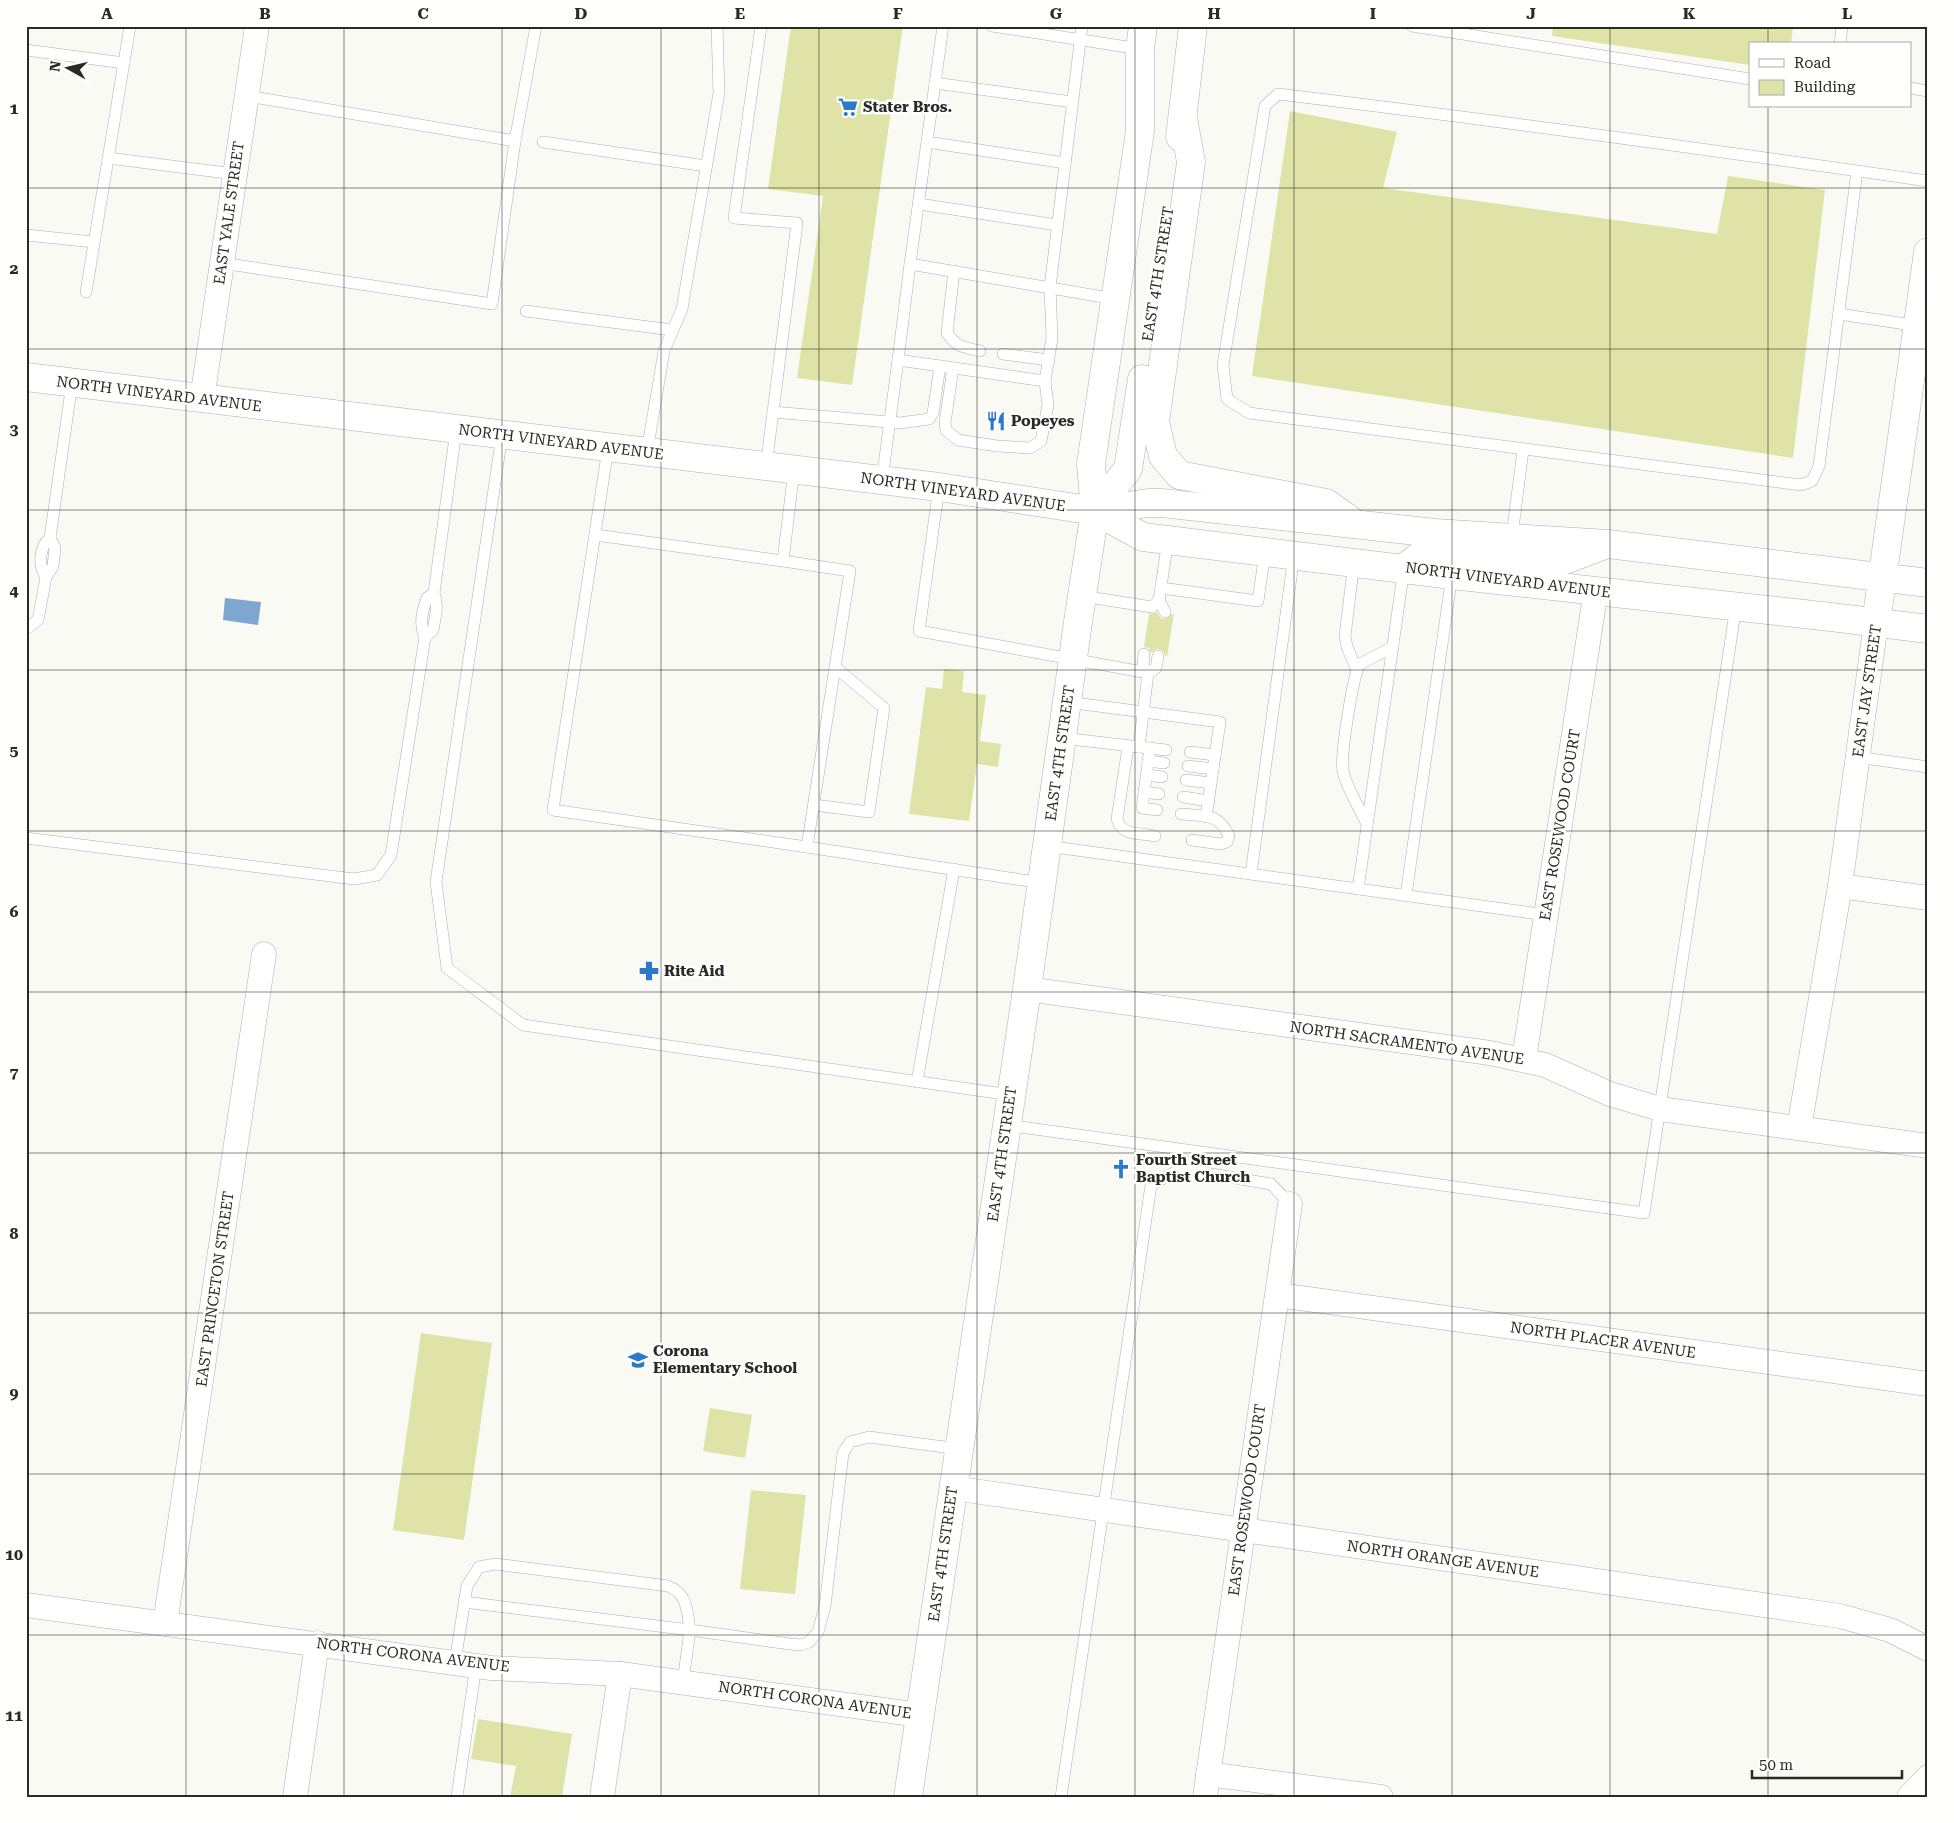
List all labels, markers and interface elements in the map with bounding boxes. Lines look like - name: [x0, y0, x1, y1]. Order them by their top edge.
- text: A: [101, 4, 113, 23]
- text: B: [259, 4, 271, 23]
- text: C: [417, 4, 429, 23]
- text: D: [575, 4, 588, 23]
- text: E: [735, 4, 745, 23]
- text: F: [893, 4, 903, 23]
- text: G: [1050, 4, 1063, 23]
- text: H: [1207, 4, 1221, 23]
- text: I: [1370, 4, 1376, 23]
- text: J: [1526, 4, 1536, 23]
- text: K: [1683, 4, 1696, 23]
- text: L: [1842, 4, 1852, 23]
- north arrow: [42, 42, 92, 92]
- legend: [1749, 42, 1912, 108]
- text: Road: [1794, 54, 1831, 72]
- text: N: [46, 60, 64, 73]
- text: Building: [1794, 78, 1856, 96]
- supermarket icon: Stater Bros.: [837, 96, 859, 118]
- place label: Stater Bros.: [863, 98, 952, 116]
- text: 1: [10, 99, 19, 118]
- street label: EAST YALE STREET: [210, 140, 248, 286]
- street label: EAST 4TH STREET: [1138, 205, 1178, 343]
- text: 2: [10, 259, 19, 278]
- street label: NORTH VINEYARD AVENUE: [55, 372, 263, 416]
- restaurant icon: Popeyes: [985, 410, 1007, 432]
- place label: Popeyes: [1011, 412, 1075, 430]
- text: 3: [10, 420, 19, 439]
- street label: NORTH VINEYARD AVENUE: [457, 420, 665, 464]
- street label: NORTH VINEYARD AVENUE: [859, 469, 1067, 515]
- street label: NORTH VINEYARD AVENUE: [1404, 558, 1612, 602]
- text: 4: [10, 581, 19, 600]
- street label: EAST JAY STREET: [1849, 623, 1885, 759]
- street label: EAST 4TH STREET: [1042, 684, 1078, 822]
- street label: EAST ROSEWOOD COURT: [1536, 728, 1584, 922]
- text: 5: [10, 741, 19, 760]
- text: 6: [10, 902, 19, 921]
- pharmacy icon: Rite Aid: [638, 960, 660, 982]
- place label: Rite Aid: [664, 962, 724, 980]
- street label: NORTH SACRAMENTO AVENUE: [1289, 1018, 1525, 1068]
- text: 7: [10, 1063, 19, 1082]
- street label: EAST 4TH STREET: [984, 1085, 1020, 1223]
- place label: Fourth Street Baptist Church: [1136, 1151, 1250, 1186]
- church icon: Fourth Street Baptist Church: [1110, 1158, 1132, 1180]
- street label: EAST PRINCETON STREET: [192, 1190, 238, 1388]
- text: 8: [10, 1224, 19, 1243]
- street label: NORTH PLACER AVENUE: [1509, 1318, 1697, 1362]
- place label: Corona Elementary School: [653, 1342, 797, 1377]
- school or university icon: Corona Elementary School: [627, 1349, 649, 1371]
- text: 9: [10, 1384, 19, 1403]
- street label: EAST ROSEWOOD COURT: [1225, 1403, 1269, 1597]
- street label: EAST 4TH STREET: [925, 1485, 961, 1623]
- street label: NORTH ORANGE AVENUE: [1346, 1537, 1540, 1581]
- text: 10: [5, 1545, 23, 1564]
- street label: NORTH CORONA AVENUE: [315, 1634, 511, 1676]
- street label: NORTH CORONA AVENUE: [717, 1678, 913, 1722]
- text: 11: [5, 1706, 23, 1725]
- scale bar: [1752, 1748, 1902, 1780]
- text: 50 m: [1759, 1756, 1794, 1774]

